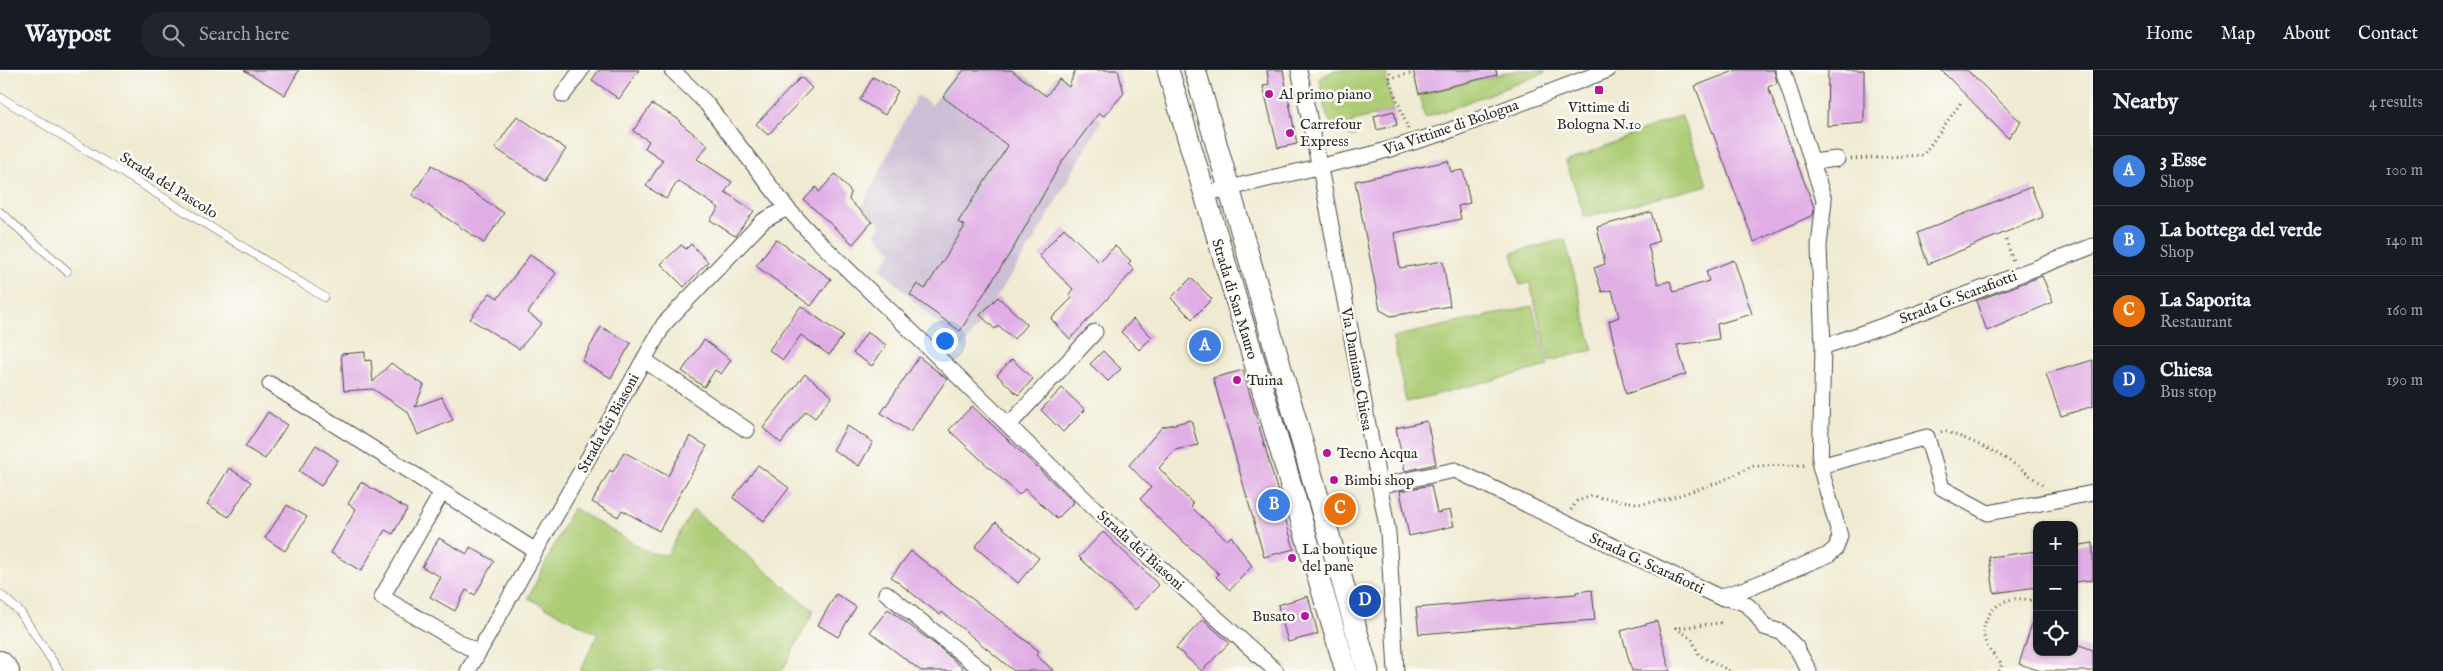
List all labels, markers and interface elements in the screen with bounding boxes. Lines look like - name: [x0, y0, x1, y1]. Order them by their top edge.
- search box: [141, 12, 491, 57]
- text: Waypost: [25, 19, 111, 50]
- icon: search: [159, 21, 187, 49]
- text: Search here: [199, 23, 290, 47]
- text: Home: [2146, 23, 2193, 46]
- text: Map: [2221, 23, 2255, 46]
- text: About: [2283, 23, 2330, 46]
- text: Contact: [2358, 23, 2418, 46]
- marker: Vittime di Bologna N.10: [1593, 84, 1605, 96]
- place label: Al primo piano: [1278, 85, 1372, 104]
- marker: Al primo piano: [1263, 88, 1275, 100]
- text: Nearby: [2113, 89, 2178, 116]
- text: 4 results: [2369, 93, 2423, 113]
- street label: Via Vittime di Bologna: [1380, 95, 1522, 160]
- place label: Vittime di Bologna N.10: [1557, 98, 1641, 134]
- place label: Carrefour Express: [1300, 115, 1362, 151]
- marker: Carrefour Express: [1284, 127, 1296, 139]
- street label: Strada del Pascolo: [116, 148, 221, 223]
- text: 3 Esse: [2160, 149, 2207, 173]
- text: A: [2124, 161, 2134, 181]
- text: 100 m: [2386, 161, 2423, 181]
- text: Shop: [2160, 173, 2194, 193]
- text: La bottega del verde: [2160, 219, 2322, 243]
- text: B: [2124, 231, 2134, 251]
- text: 140 m: [2385, 231, 2423, 251]
- street label: Strada di San Mauro: [1207, 236, 1262, 362]
- text: Shop: [2160, 243, 2194, 263]
- street label: Strada G. Scarafiotti: [1897, 266, 2020, 329]
- text: La Saporita: [2160, 289, 2251, 313]
- text: C: [2123, 301, 2135, 321]
- text: 160 m: [2387, 301, 2423, 321]
- street label: Via Damiano Chiesa: [1336, 305, 1377, 433]
- text: Restaurant: [2160, 313, 2233, 333]
- pin: A: [1189, 327, 1221, 365]
- your location: [932, 328, 958, 354]
- text: Chiesa: [2160, 359, 2212, 383]
- street label: Strada dei Biasoni: [573, 370, 644, 476]
- place label: Tuina: [1247, 371, 1283, 390]
- text: D: [2123, 371, 2135, 391]
- text: 190 m: [2386, 371, 2423, 391]
- marker: Tuina: [1231, 374, 1243, 386]
- text: Bus stop: [2160, 383, 2216, 403]
- place label: Tecno Acqua: [1337, 444, 1418, 463]
- marker: Tecno Acqua: [1321, 447, 1333, 459]
- place label: Bimbi shop: [1344, 471, 1414, 490]
- marker: Bimbi shop: [1328, 474, 1340, 486]
- pin: B: [1258, 486, 1290, 524]
- pin: C: [1324, 490, 1356, 528]
- street label: Strada dei Biasoni: [1093, 506, 1188, 594]
- map controls: [2033, 521, 2078, 656]
- button: +: [2033, 521, 2078, 566]
- street label: Strada G. Scarafiotti: [1586, 529, 1707, 598]
- place label: La boutique del pane: [1302, 540, 1378, 576]
- marker: La boutique del pane: [1286, 552, 1298, 564]
- button: −: [2033, 566, 2078, 611]
- pin: D: [1349, 582, 1381, 620]
- place label: Busato: [1252, 607, 1295, 626]
- marker: Busato: [1299, 610, 1311, 622]
- button: locate: [2033, 611, 2078, 656]

